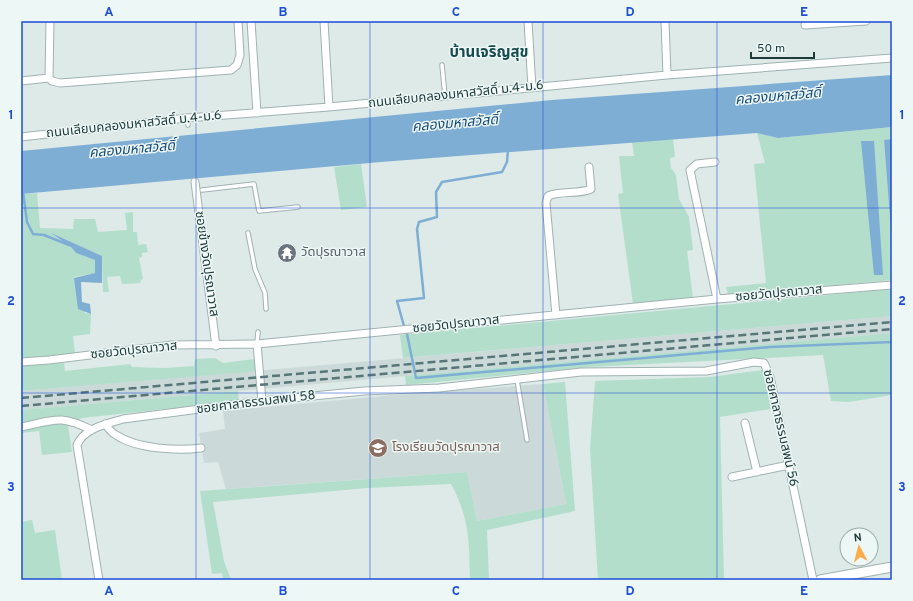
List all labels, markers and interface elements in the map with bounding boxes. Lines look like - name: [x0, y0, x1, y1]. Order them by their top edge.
- text: A: [104, 5, 114, 21]
- text: B: [279, 5, 288, 21]
- text: C: [452, 5, 460, 21]
- text: D: [625, 5, 635, 21]
- text: E: [800, 5, 808, 21]
- scale bar: [751, 34, 814, 60]
- text: 50 m: [757, 41, 785, 57]
- district label: บ้านเจริญสุข: [450, 43, 528, 63]
- street label: ถนนเลียบคลองมหาสวัสดิ์ ม.4-ม.6: [367, 77, 545, 112]
- water label: คลองมหาสวัสดิ์: [734, 83, 826, 109]
- street label: ถนนเลียบคลองมหาสวัสดิ์ ม.4-ม.6: [45, 107, 223, 142]
- text: 1: [8, 108, 14, 124]
- text: 1: [899, 108, 905, 124]
- water label: คลองมหาสวัสดิ์: [411, 110, 503, 136]
- water label: คลองมหาสวัสดิ์: [88, 136, 180, 162]
- street label: ซอยข้างวัดปุรณาวาส: [191, 210, 221, 318]
- temple icon: วัดปุรณาวาส: [276, 242, 298, 264]
- place label: วัดปุรณาวาส: [301, 245, 366, 261]
- street label: ซอยวัดปุรณาวาส: [735, 282, 823, 306]
- text: 2: [7, 294, 15, 310]
- text: 2: [898, 294, 906, 310]
- street label: ซอยวัดปุรณาวาส: [412, 312, 500, 338]
- street label: ซอยวัดปุรณาวาส: [90, 338, 178, 364]
- street label: ซอยศาลาธรรมสพน์ 56: [759, 368, 801, 488]
- street label: ซอยศาลาธรรมสพน์ 58: [196, 388, 316, 418]
- school or university icon: โรงเรียนวัดปุรณาวาส: [367, 437, 389, 459]
- place label: โรงเรียนวัดปุรณาวาส: [392, 440, 500, 456]
- text: 3: [7, 480, 15, 496]
- text: 3: [898, 480, 906, 496]
- north arrow: [839, 527, 879, 567]
- text: N: [853, 531, 863, 545]
- text: A: [104, 584, 114, 600]
- text: B: [279, 584, 288, 600]
- text: C: [452, 584, 460, 600]
- text: D: [625, 584, 635, 600]
- text: E: [800, 584, 808, 600]

